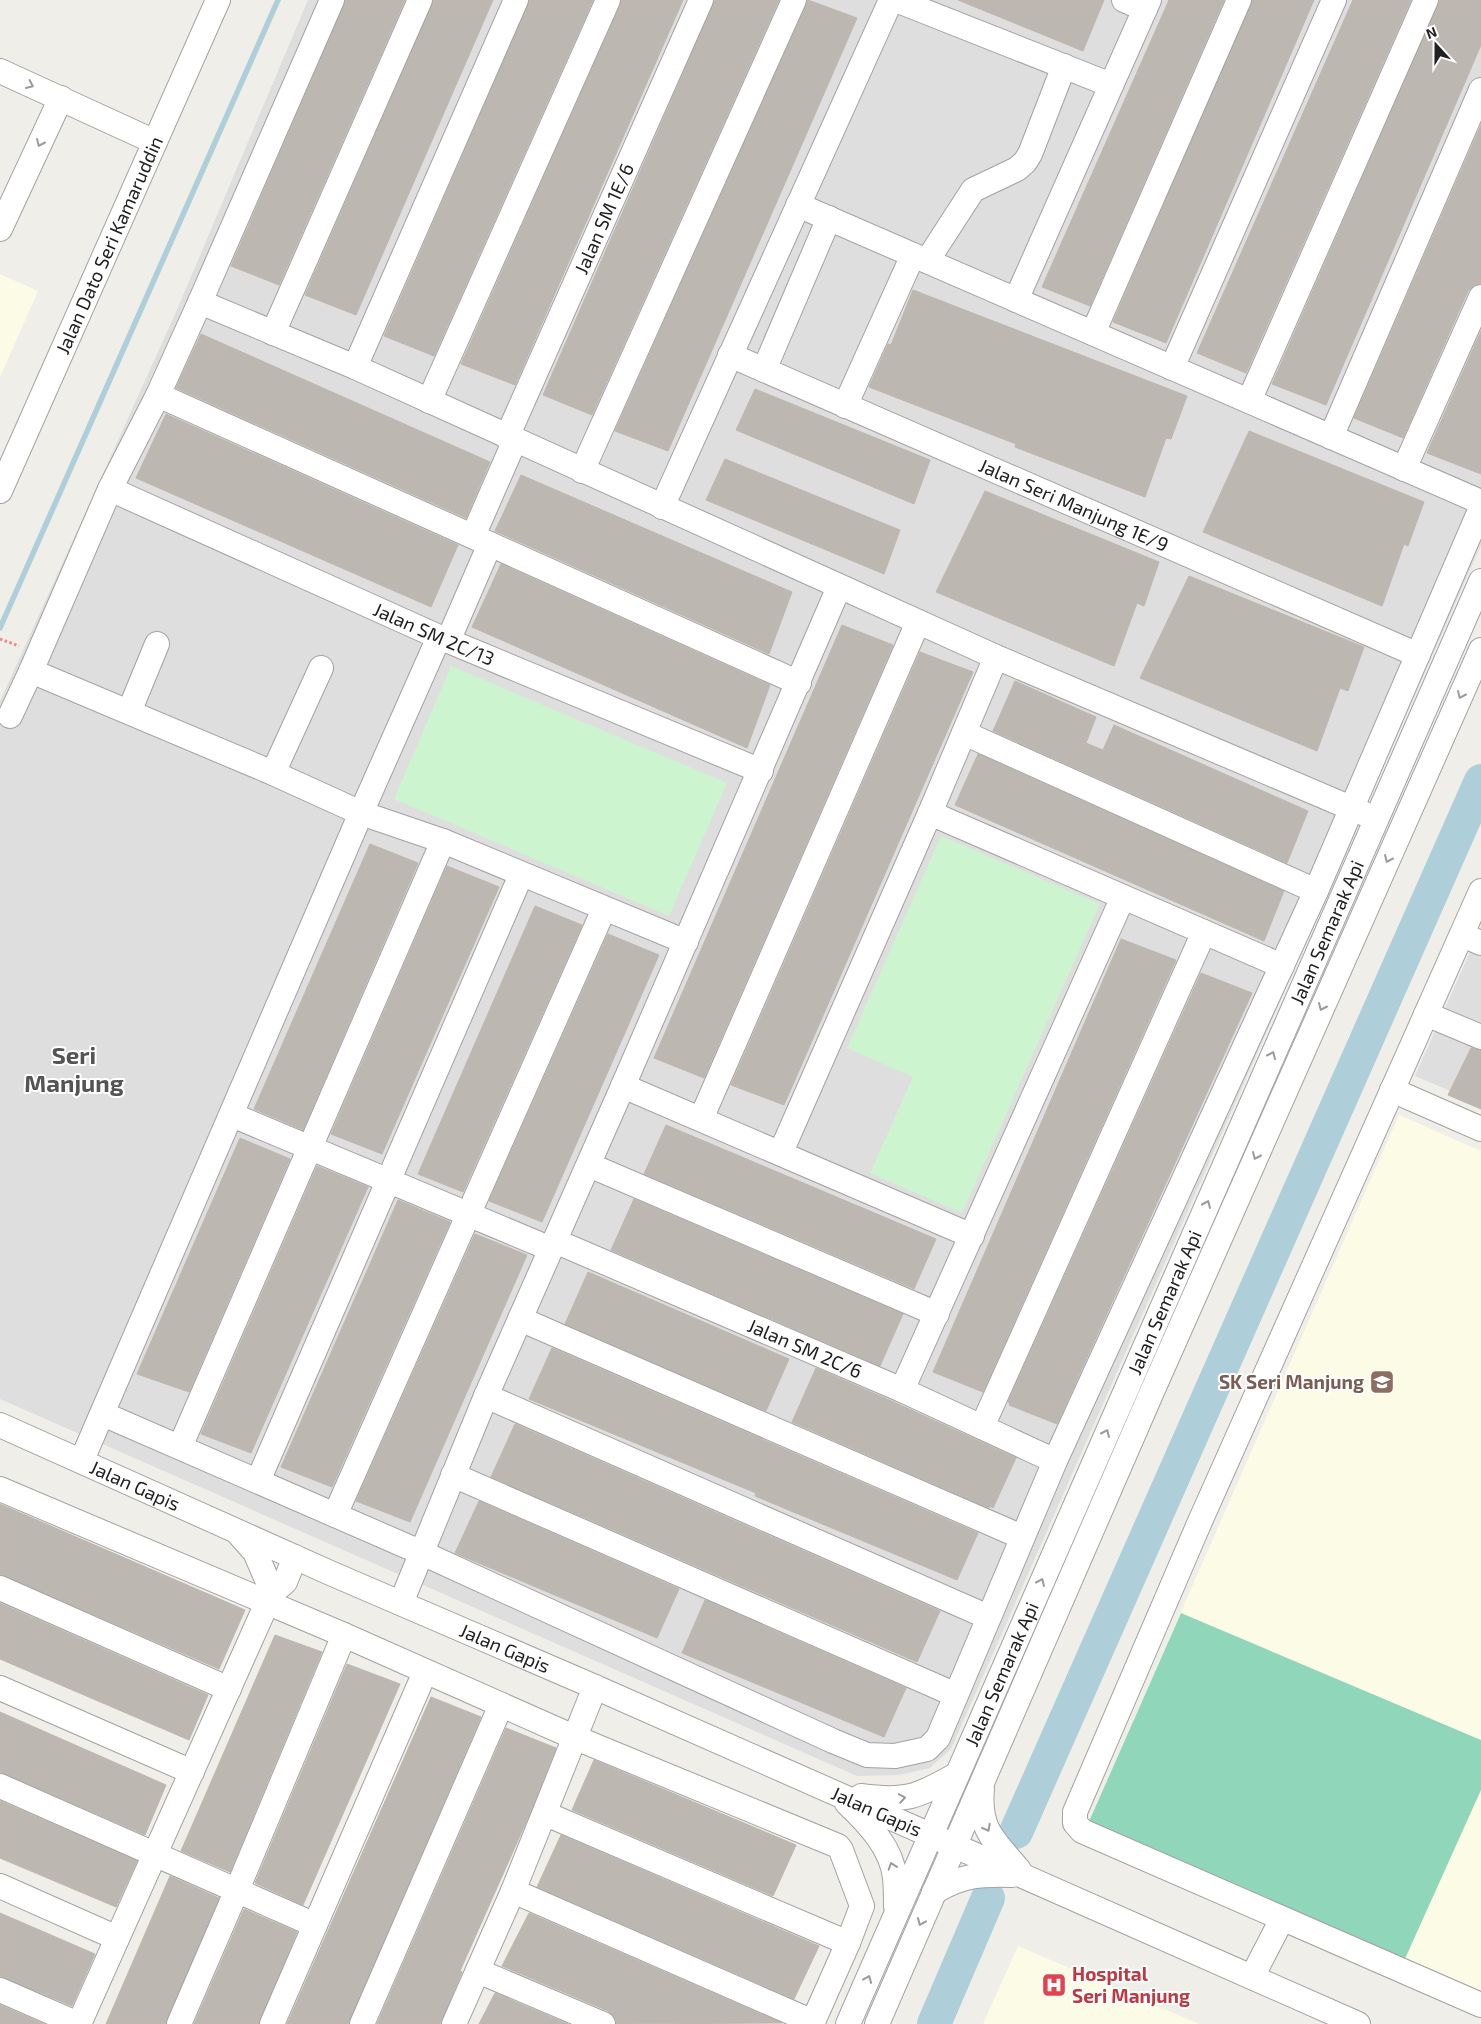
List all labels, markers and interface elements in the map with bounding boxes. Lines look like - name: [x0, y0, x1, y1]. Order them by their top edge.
- north arrow: [1411, 20, 1461, 70]
- text: N: [1423, 23, 1439, 42]
- one-way arrow: [25, 78, 34, 89]
- street label: Jalan Dato Seri Kamaruddin: [50, 132, 167, 357]
- one-way arrow: [36, 138, 47, 147]
- street label: Jalan SM 1E/6: [569, 159, 638, 277]
- street label: Jalan Seri Manjung 1E/9: [976, 453, 1172, 556]
- street label: Jalan SM 2C/13: [370, 597, 498, 670]
- one-way arrow: [1457, 690, 1468, 699]
- one-way arrow: [1383, 854, 1394, 863]
- street label: Jalan Semarak Api: [1285, 857, 1368, 1008]
- one-way arrow: [1317, 1002, 1328, 1011]
- district label: Seri Manjung: [24, 1040, 124, 1097]
- one-way arrow: [1266, 1051, 1277, 1060]
- one-way arrow: [1252, 1151, 1263, 1160]
- one-way arrow: [1200, 1200, 1211, 1209]
- street label: Jalan Semarak Api: [1122, 1227, 1206, 1378]
- street label: Jalan SM 2C/6: [744, 1313, 866, 1383]
- school or university icon: SK Seri Manjung: [1369, 1369, 1395, 1395]
- place label: SK Seri Manjung: [1219, 1370, 1364, 1393]
- one-way arrow: [1100, 1429, 1111, 1438]
- street label: Jalan Gapis: [87, 1455, 184, 1515]
- one-way arrow: [1035, 1578, 1045, 1587]
- street label: Jalan Semarak Api: [959, 1598, 1043, 1750]
- street label: Jalan Gapis: [456, 1618, 554, 1677]
- street label: Jalan Gapis: [828, 1781, 925, 1841]
- one-way arrow: [899, 1793, 907, 1804]
- one-way arrow: [981, 1822, 991, 1831]
- one-way arrow: [887, 1862, 897, 1871]
- one-way arrow: [916, 1917, 927, 1926]
- place label: Hospital Seri Manjung: [1072, 1962, 1190, 2007]
- hospital icon: Hospital Seri Manjung: [1041, 1972, 1067, 1998]
- one-way arrow: [861, 1975, 872, 1984]

